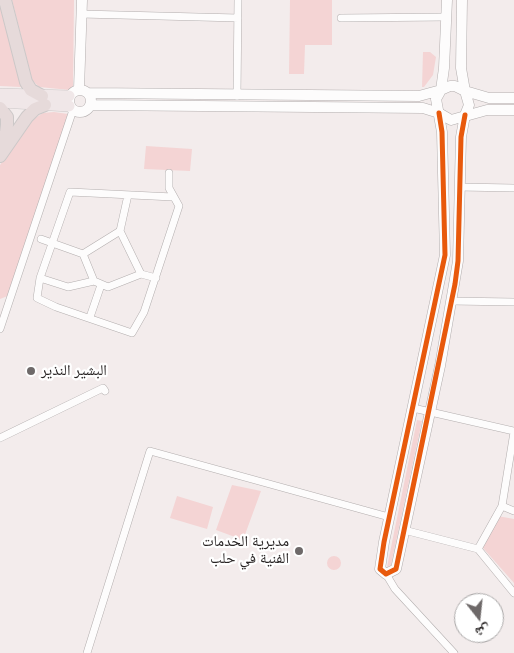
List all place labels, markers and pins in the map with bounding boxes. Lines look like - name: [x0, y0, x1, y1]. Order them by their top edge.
- place label: البشير النذير: [41, 362, 107, 380]
- marker: البشير النذير: [25, 365, 37, 377]
- place label: مديرية الخدمات الفنية في حلب: [202, 533, 289, 568]
- marker: مديرية الخدمات الفنية في حلب: [293, 545, 305, 557]

